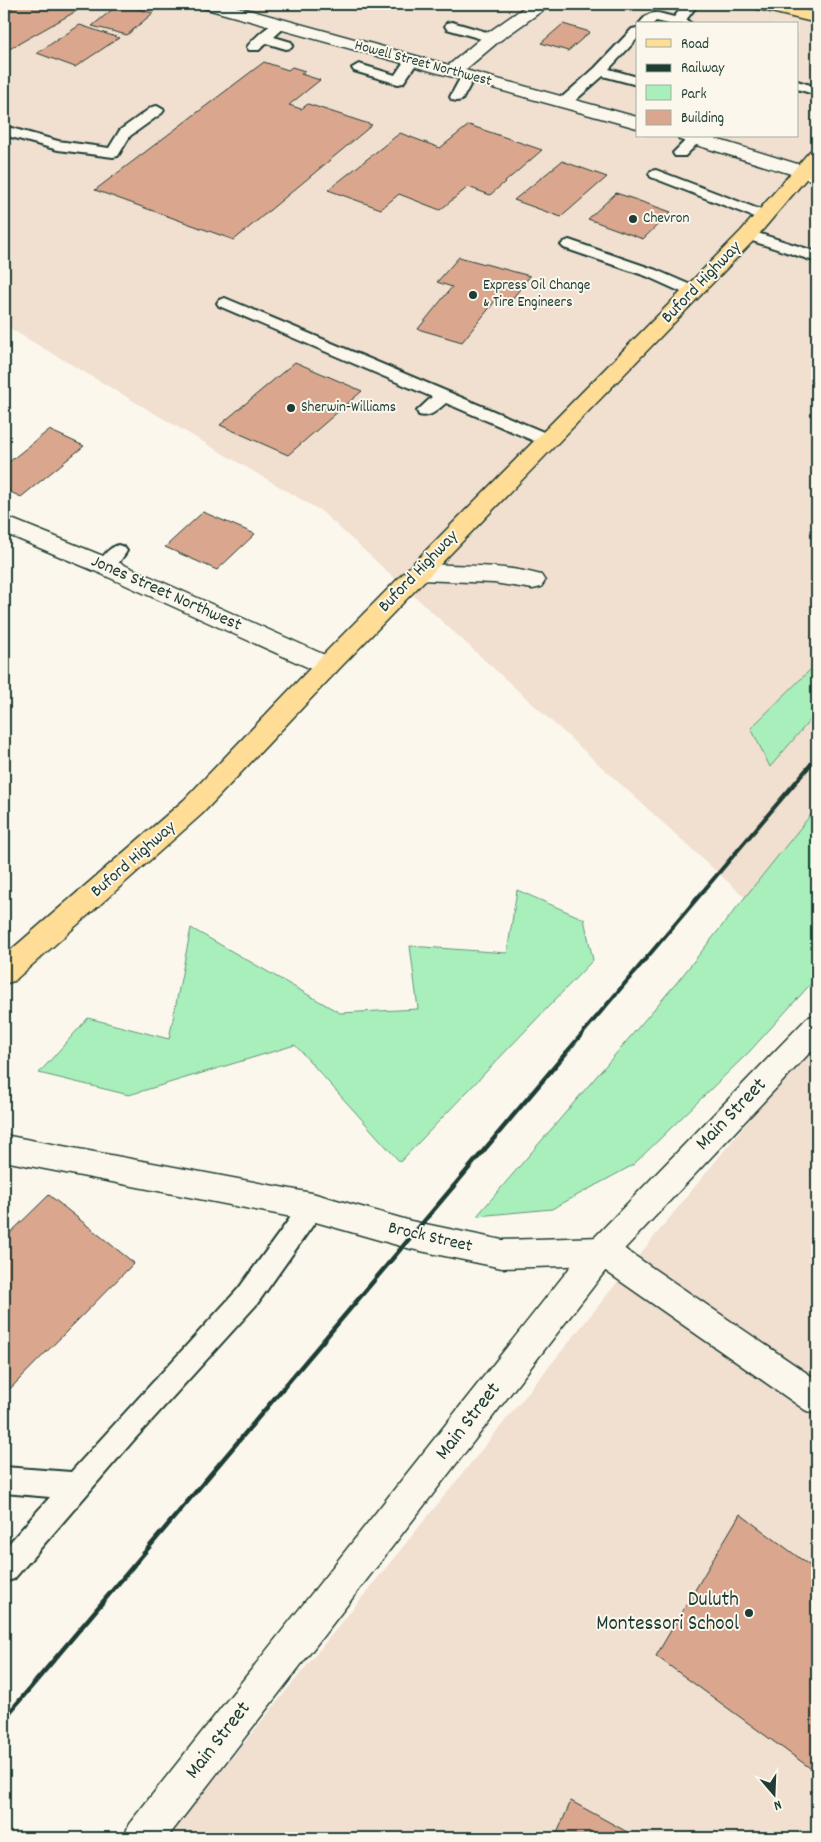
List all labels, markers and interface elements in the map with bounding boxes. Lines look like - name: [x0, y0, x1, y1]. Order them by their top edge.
- legend: [636, 22, 798, 138]
- text: Road: [681, 34, 709, 56]
- street label: Howell Street Northwest: [352, 35, 495, 93]
- text: Railway: [681, 58, 725, 80]
- text: Park: [681, 84, 707, 106]
- text: Building: [681, 108, 724, 130]
- place label: Chevron: [643, 208, 689, 230]
- marker: Chevron: [627, 213, 639, 225]
- street label: Buford Highway: [656, 236, 748, 330]
- place label: Express Oil Change & Tire Engineers: [483, 275, 591, 314]
- marker: Express Oil Change & Tire Engineers: [467, 289, 479, 301]
- place label: Sherwin-Williams: [301, 397, 396, 419]
- marker: Sherwin-Williams: [285, 402, 297, 414]
- street label: Buford Highway: [373, 525, 465, 619]
- street label: Jones Street Northwest: [87, 550, 246, 639]
- street label: Buford Highway: [86, 815, 183, 904]
- street label: Main Street: [689, 1071, 775, 1158]
- street label: Brock Street: [385, 1216, 475, 1260]
- street label: Main Street: [429, 1377, 509, 1467]
- place label: Duluth Montessori School: [596, 1586, 739, 1640]
- marker: Duluth Montessori School: [743, 1607, 755, 1619]
- street label: Main Street: [179, 1696, 259, 1786]
- north arrow: [748, 1770, 798, 1820]
- text: N: [771, 1794, 784, 1815]

